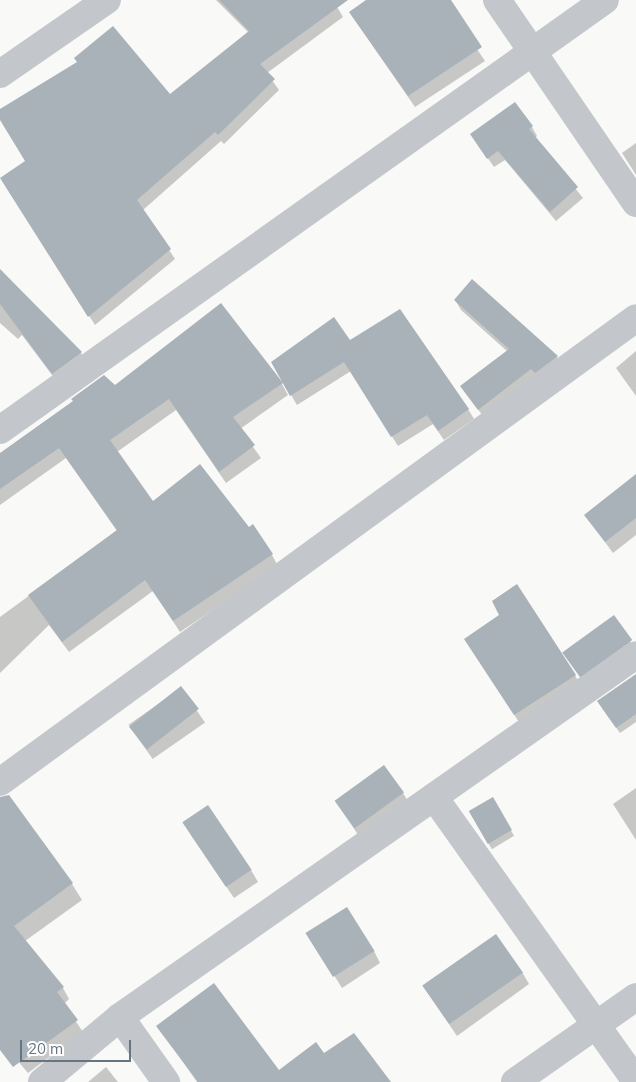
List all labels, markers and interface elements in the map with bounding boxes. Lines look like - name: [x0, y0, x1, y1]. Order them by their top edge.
- scale bar: [22, 1030, 134, 1062]
- text: 20 m: [28, 1039, 63, 1058]

